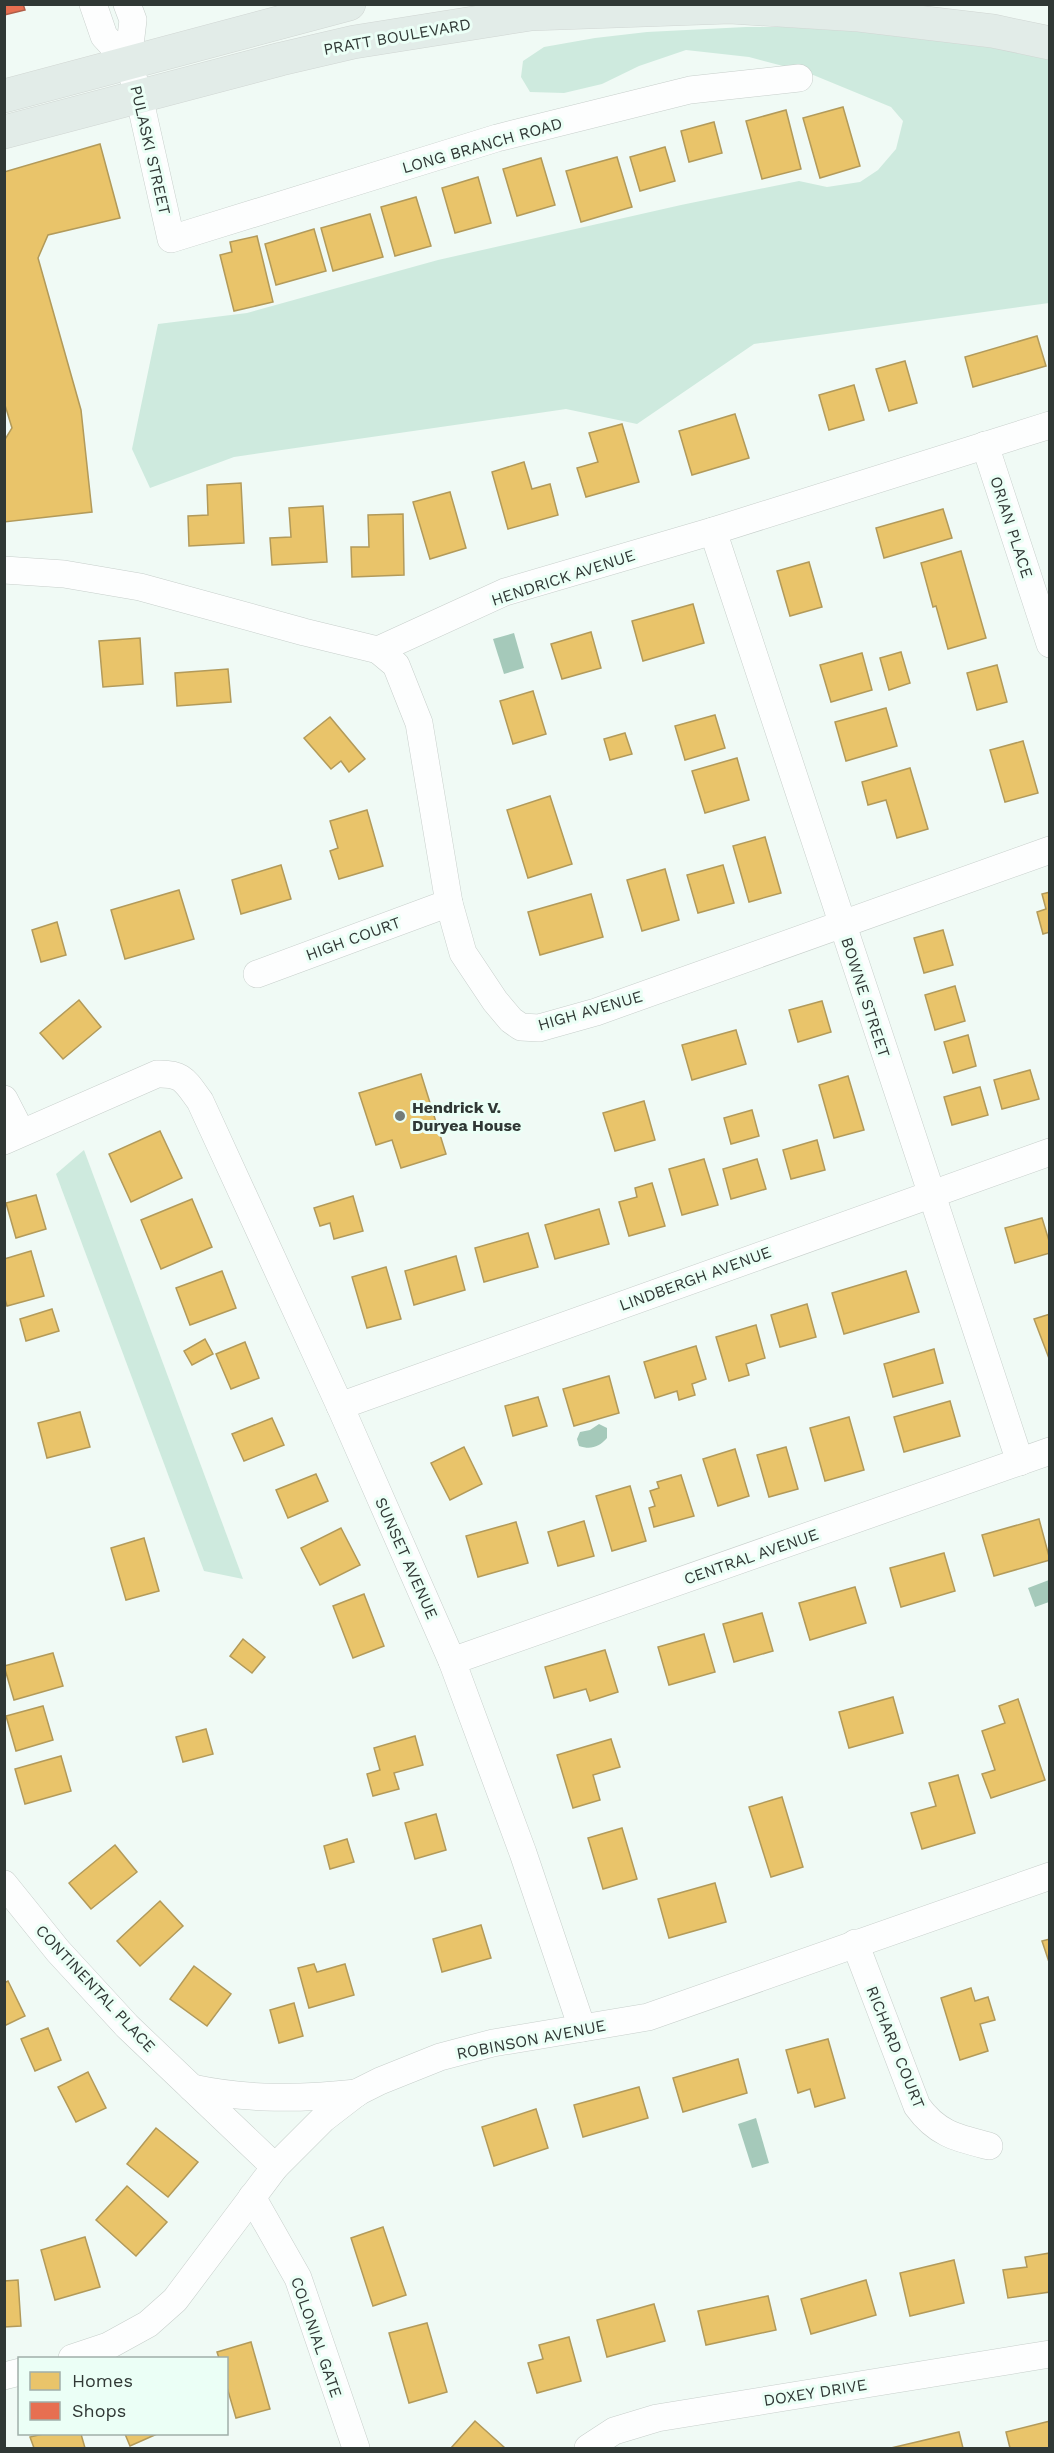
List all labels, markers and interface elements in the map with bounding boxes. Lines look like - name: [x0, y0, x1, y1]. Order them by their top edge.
- street label: PRATT BOULEVARD: [322, 14, 472, 59]
- street label: PULASKI STREET: [126, 84, 175, 217]
- street label: LONG BRANCH ROAD: [400, 114, 564, 177]
- street label: ORIAN PLACE: [986, 474, 1037, 580]
- street label: HENDRICK AVENUE: [489, 545, 637, 610]
- street label: HIGH COURT: [303, 912, 403, 964]
- street label: BOWNE STREET: [837, 935, 894, 1060]
- street label: HIGH AVENUE: [536, 986, 645, 1035]
- place label: Hendrick V. Duryea House: [412, 1098, 521, 1135]
- marker: Hendrick V. Duryea House: [393, 1109, 407, 1123]
- street label: LINDBERGH AVENUE: [617, 1242, 774, 1315]
- street label: SUNSET AVENUE: [371, 1494, 442, 1622]
- street label: CENTRAL AVENUE: [681, 1525, 821, 1588]
- street label: CONTINENTAL PLACE: [32, 1921, 159, 2056]
- street label: RICHARD COURT: [862, 1983, 929, 2112]
- street label: ROBINSON AVENUE: [455, 2016, 607, 2063]
- street label: COLONIAL GATE: [287, 2274, 346, 2400]
- legend: [18, 2357, 228, 2435]
- text: Homes: [72, 2370, 133, 2391]
- street label: DOXEY DRIVE: [762, 2375, 868, 2410]
- text: Shops: [72, 2400, 126, 2421]

